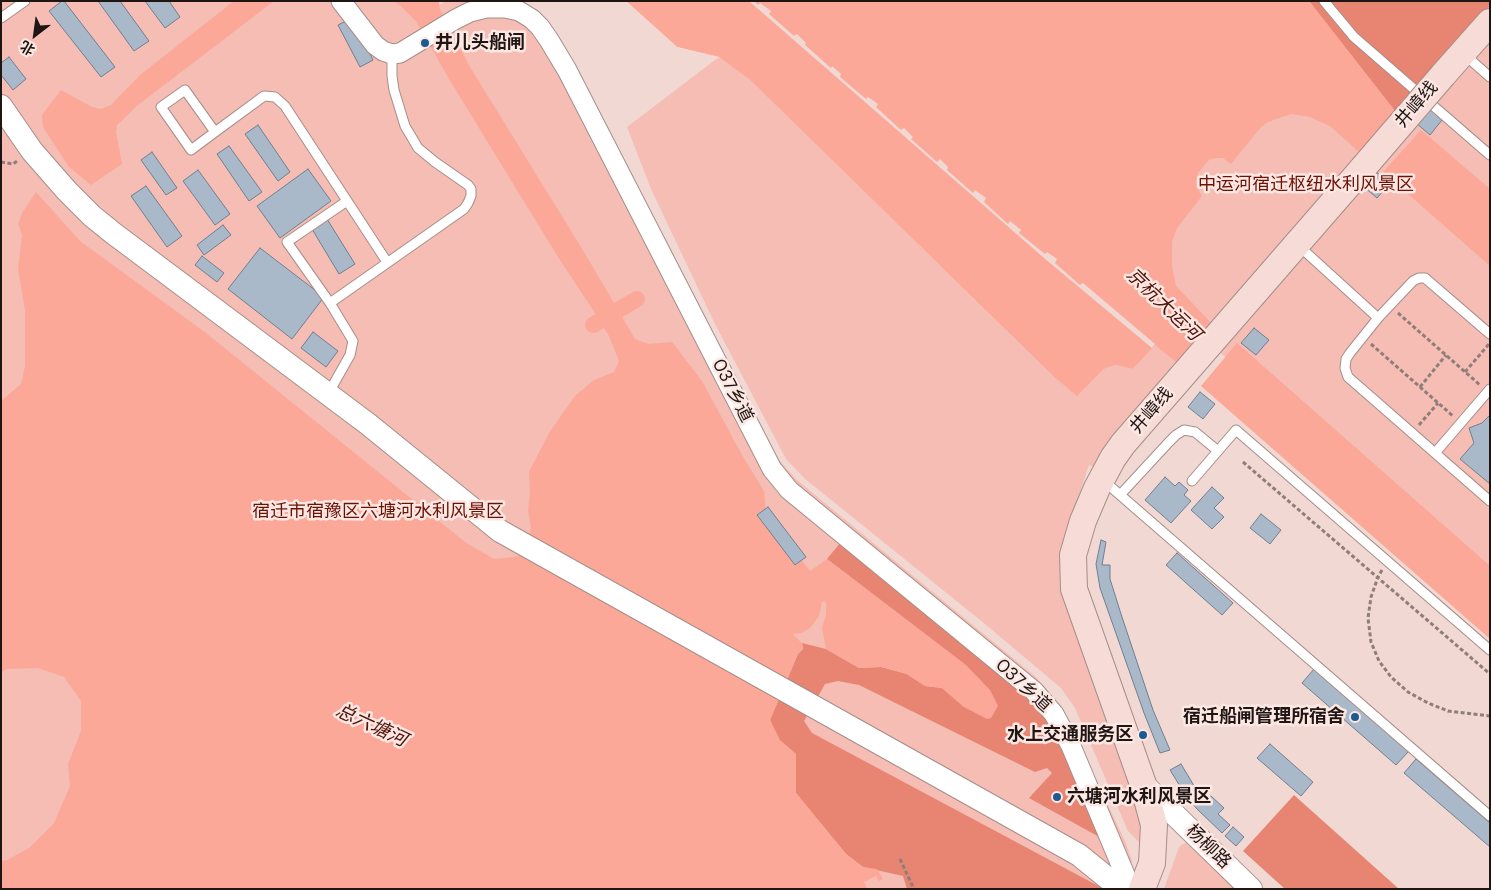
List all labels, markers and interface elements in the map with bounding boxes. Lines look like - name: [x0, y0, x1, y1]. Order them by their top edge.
- north arrow: [10, 10, 60, 60]
- place label: 井儿头船闸: [435, 32, 525, 54]
- text: 北: [17, 37, 38, 59]
- marker: 井儿头船闸: [419, 37, 431, 49]
- street label: 井嶂线: [1391, 78, 1443, 132]
- park label: 中运河宿迁枢纽水利风景区: [1198, 174, 1414, 196]
- water label: 京杭大运河: [1121, 264, 1205, 346]
- street label: 037乡道: [707, 356, 757, 426]
- street label: 井嶂线: [1126, 384, 1178, 438]
- park label: 宿迁市宿豫区六塘河水利风景区: [252, 501, 504, 523]
- street label: 037乡道: [991, 655, 1055, 717]
- water label: 总六塘河: [332, 700, 410, 752]
- place label: 宿迁船闸管理所宿舍: [1183, 706, 1345, 728]
- marker: 宿迁船闸管理所宿舍: [1349, 711, 1361, 723]
- place label: 水上交通服务区: [1007, 724, 1133, 746]
- marker: 水上交通服务区: [1137, 729, 1149, 741]
- place label: 六塘河水利风景区: [1067, 786, 1211, 808]
- marker: 六塘河水利风景区: [1051, 791, 1063, 803]
- street label: 杨柳路: [1181, 820, 1235, 874]

